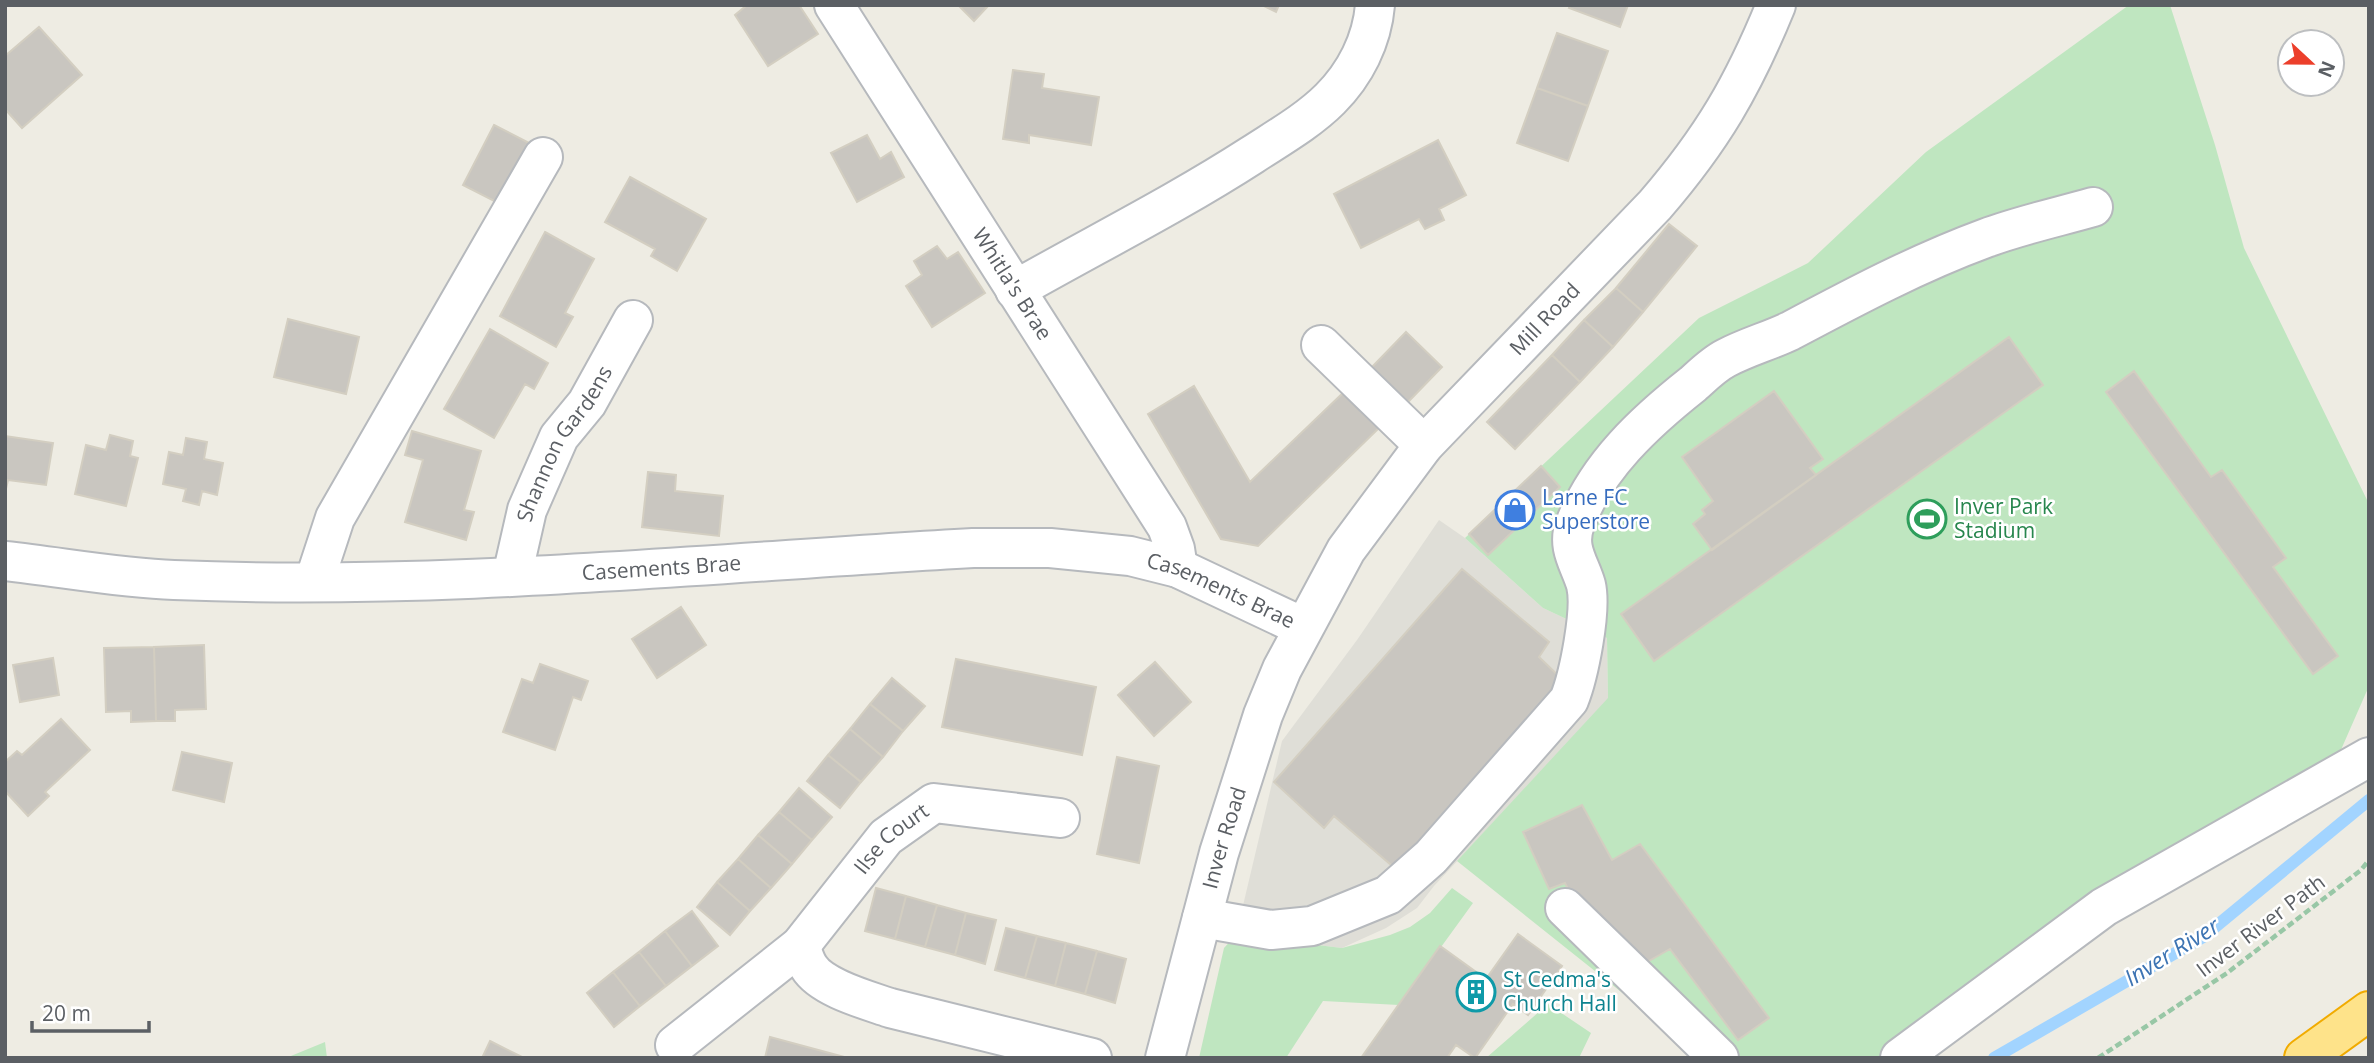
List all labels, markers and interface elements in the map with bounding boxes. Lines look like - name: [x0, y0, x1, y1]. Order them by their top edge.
- north arrow: [2276, 28, 2346, 98]
- text: N: [2312, 57, 2342, 81]
- street label: Whitla's Brae: [967, 222, 1059, 345]
- street label: Mill Road: [1503, 276, 1586, 361]
- street label: Shannon Gardens: [510, 360, 618, 524]
- place label: Larne FC Superstore: [1542, 483, 1650, 535]
- shop icon: Larne FC Superstore: [1494, 489, 1536, 531]
- place label: Inver Park Stadium: [1954, 492, 2053, 544]
- sports icon: Inver Park Stadium: [1906, 498, 1948, 540]
- street label: Casements Brae: [1144, 546, 1300, 634]
- street label: Casements Brae: [581, 548, 742, 586]
- street label: Inver Road: [1195, 783, 1252, 892]
- street label: Ilse Court: [847, 796, 934, 880]
- street label: Inver River Path: [2190, 868, 2330, 983]
- water label: Inver River: [2118, 909, 2226, 993]
- place label: St Cedma's Church Hall: [1503, 965, 1617, 1017]
- building icon: St Cedma's Church Hall: [1455, 971, 1497, 1013]
- scale bar: [32, 990, 149, 1034]
- text: 20 m: [42, 999, 91, 1027]

